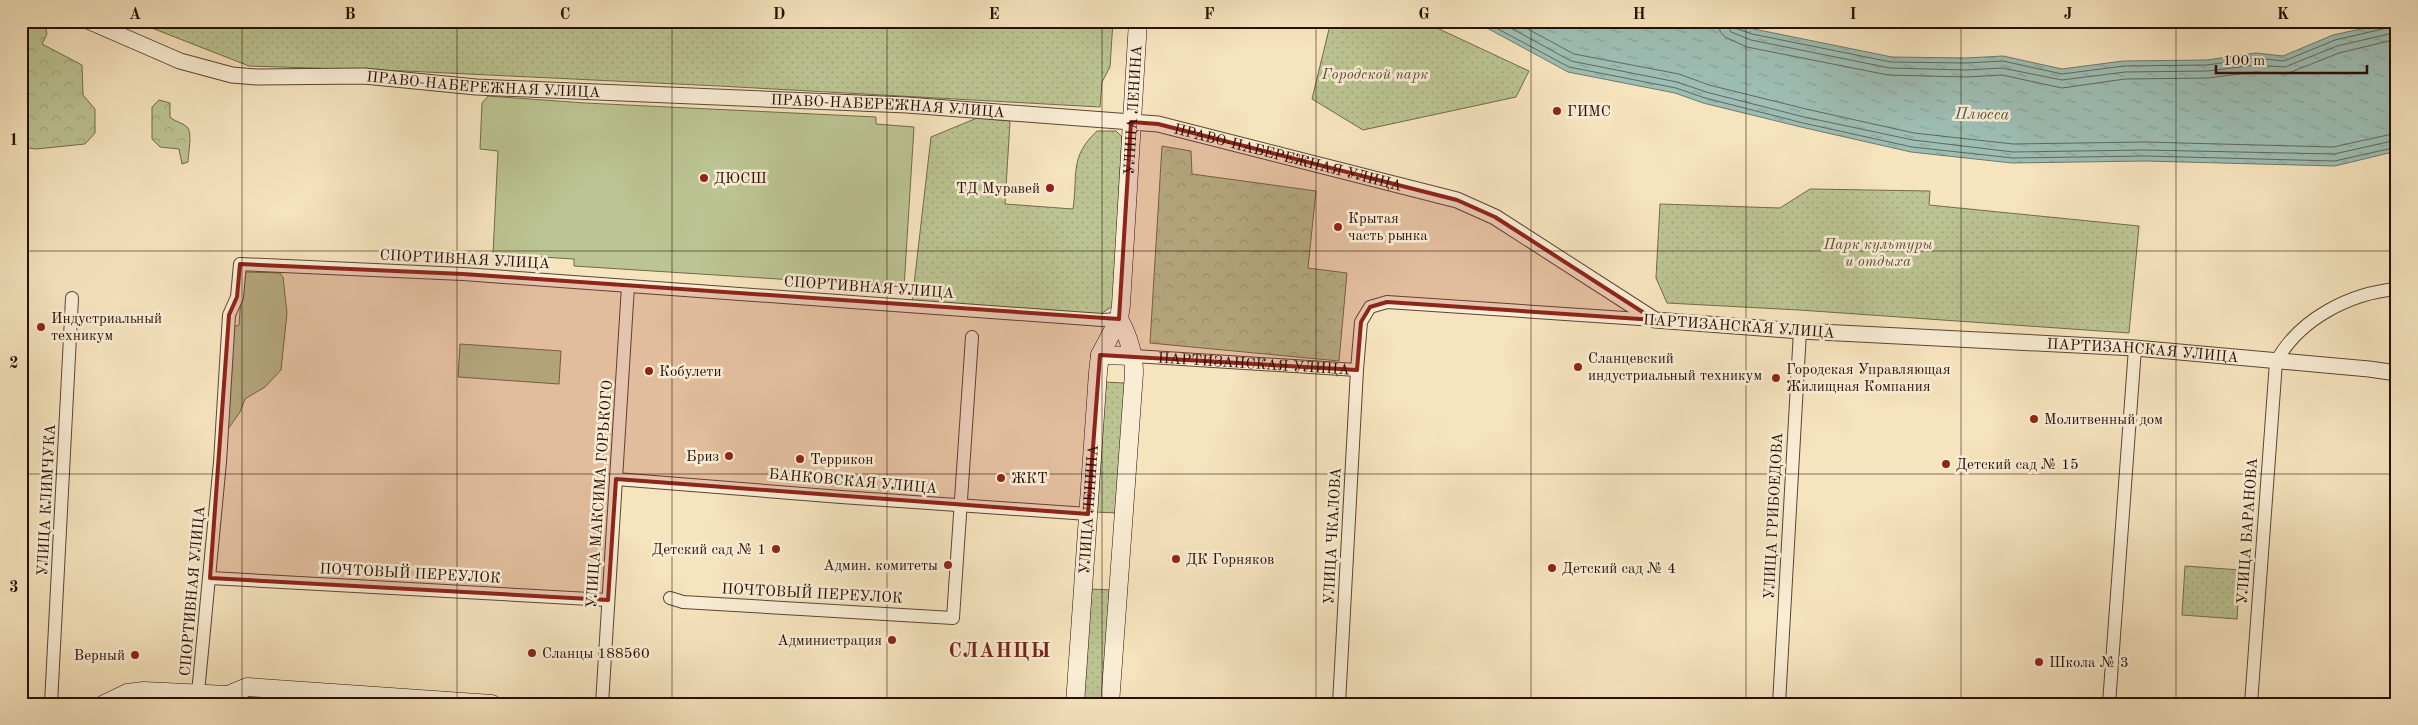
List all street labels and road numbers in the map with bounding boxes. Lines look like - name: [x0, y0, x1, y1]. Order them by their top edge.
- street label: УЛИЦА ЛЕНИНА: [1123, 44, 1146, 175]
- street label: ПРАВО-НАБЕРЕЖНАЯ УЛИЦА: [366, 70, 601, 101]
- street label: ПРАВО-НАБЕРЕЖНАЯ УЛИЦА: [770, 93, 1006, 121]
- street label: ПРАВО-НАБЕРЕЖНАЯ УЛИЦА: [1172, 122, 1404, 195]
- street label: СПОРТИВНАЯ УЛИЦА: [379, 249, 551, 272]
- street label: СПОРТИВНАЯ УЛИЦА: [783, 275, 955, 302]
- street label: ПАРТИЗАНСКАЯ УЛИЦА: [1643, 313, 1836, 342]
- street label: ПАРТИЗАНСКАЯ УЛИЦА: [2046, 338, 2240, 366]
- street label: ПАРТИЗАНСКАЯ УЛИЦА: [1157, 352, 1351, 379]
- street label: УЛИЦА МАКСИМА ГОРЬКОГО: [585, 380, 616, 609]
- street label: УЛИЦА КЛИМЧУКА: [36, 423, 59, 577]
- street label: УЛИЦА ГРИБОЕДОВА: [1763, 432, 1786, 600]
- street label: УЛИЦА ЛЕНИНА: [1078, 444, 1102, 575]
- street label: УЛИЦА БАРАНОВА: [2236, 457, 2261, 605]
- street label: УЛИЦА ЧКАЛОВА: [1322, 467, 1345, 605]
- street label: БАНКОВСКАЯ УЛИЦА: [768, 468, 938, 497]
- street label: СПОРТИВНАЯ УЛИЦА: [179, 505, 208, 677]
- street label: ПОЧТОВЫЙ ПЕРЕУЛОК: [319, 558, 501, 587]
- street label: ПОЧТОВЫЙ ПЕРЕУЛОК: [721, 578, 903, 607]

